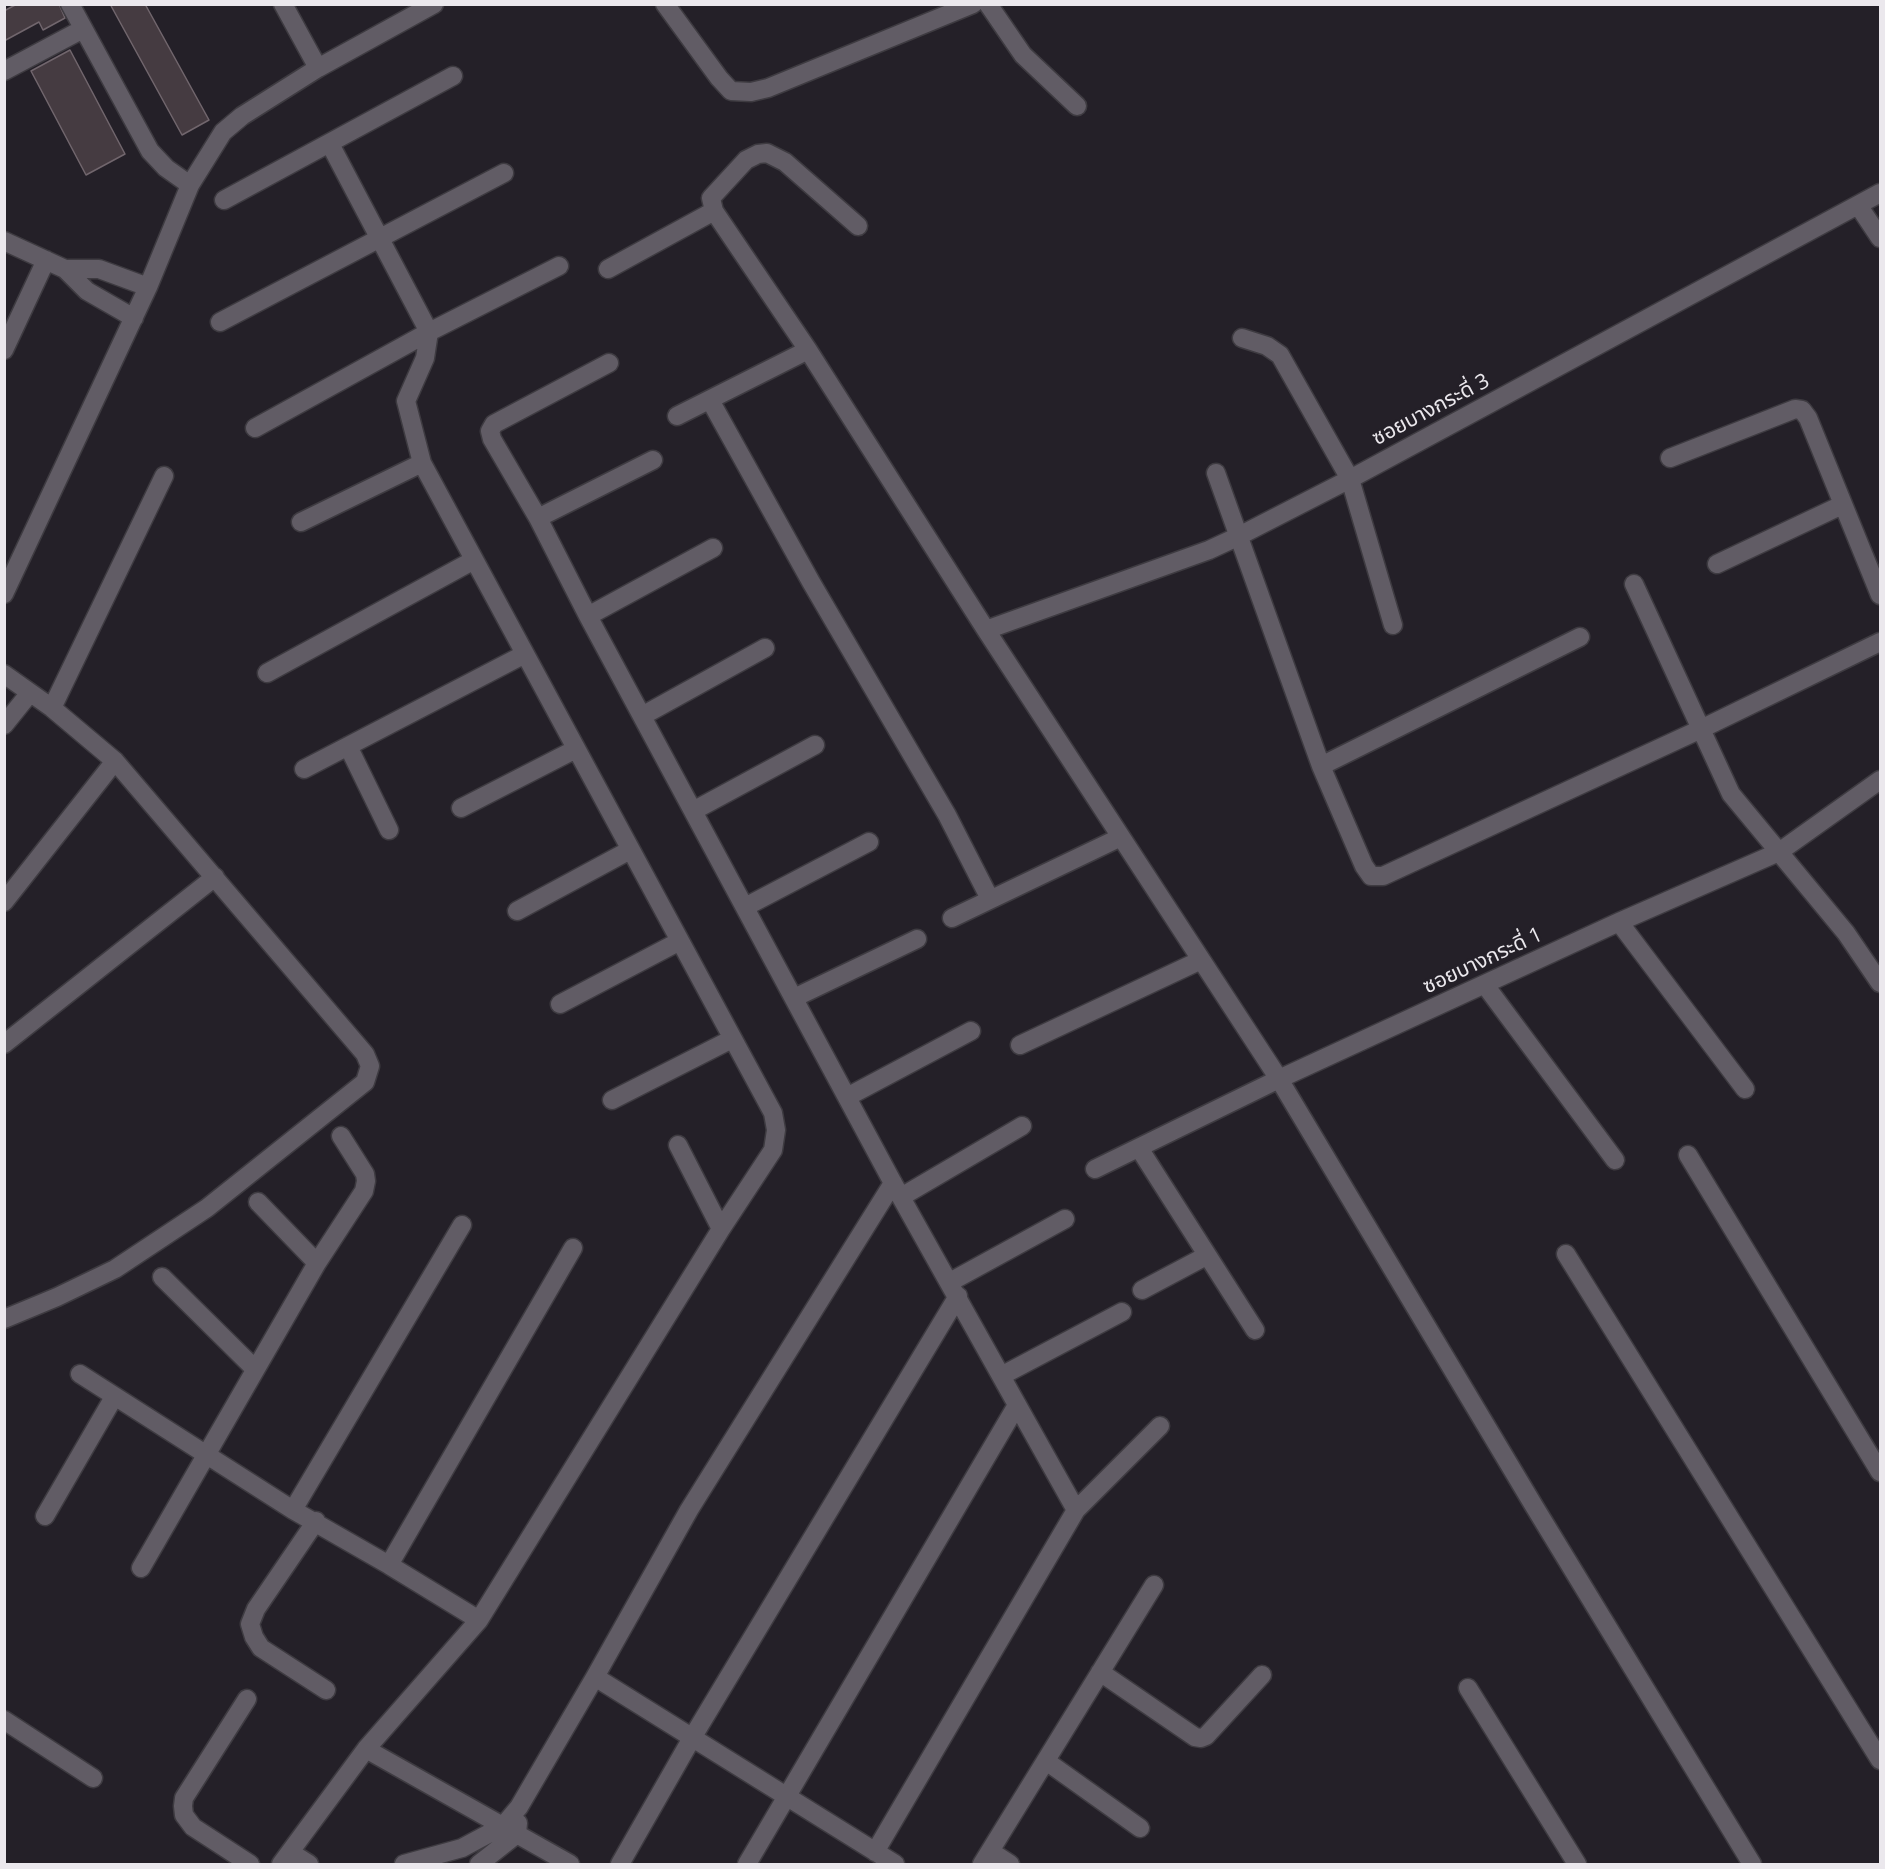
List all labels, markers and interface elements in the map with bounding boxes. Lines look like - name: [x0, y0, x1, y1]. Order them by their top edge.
- street label: ซอยบางกระดี่ 3: [1368, 369, 1494, 451]
- street label: ซอยบางกระดี่ 1: [1419, 922, 1547, 1000]

